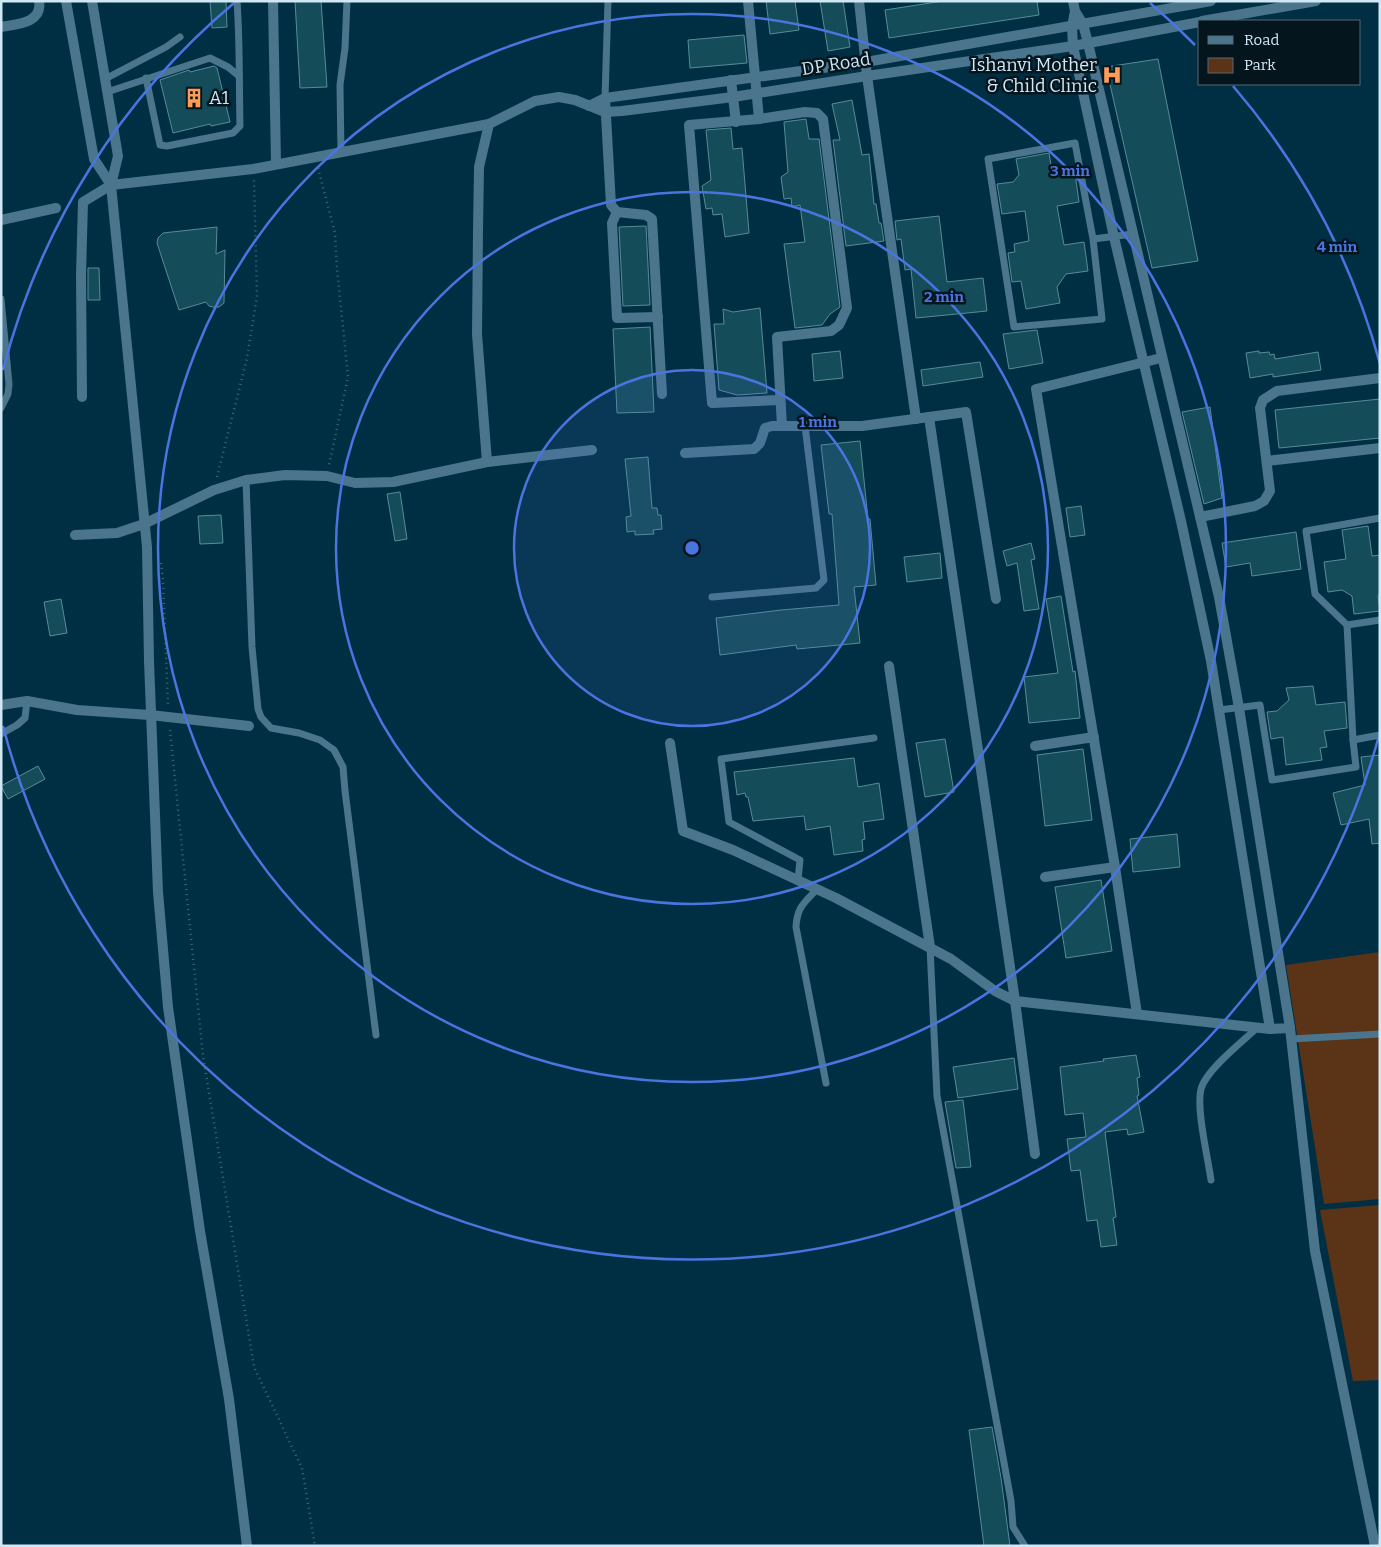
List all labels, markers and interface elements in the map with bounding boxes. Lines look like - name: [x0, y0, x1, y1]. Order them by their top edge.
- legend: [1198, 20, 1361, 85]
- text: Road: [1244, 31, 1279, 49]
- street label: DP Road: [800, 48, 872, 80]
- place label: Ishanvi Mother & Child Clinic: [971, 54, 1097, 97]
- text: Park: [1244, 56, 1276, 74]
- hospital icon: Ishanvi Mother & Child Clinic: [1101, 64, 1123, 86]
- building icon: A1: [183, 87, 205, 109]
- place label: A1: [209, 87, 230, 109]
- text: 3 min: [1050, 162, 1090, 180]
- text: 4 min: [1317, 238, 1358, 256]
- text: 2 min: [924, 288, 964, 306]
- text: 1 min: [799, 413, 837, 431]
- centre of rings: [683, 539, 701, 557]

